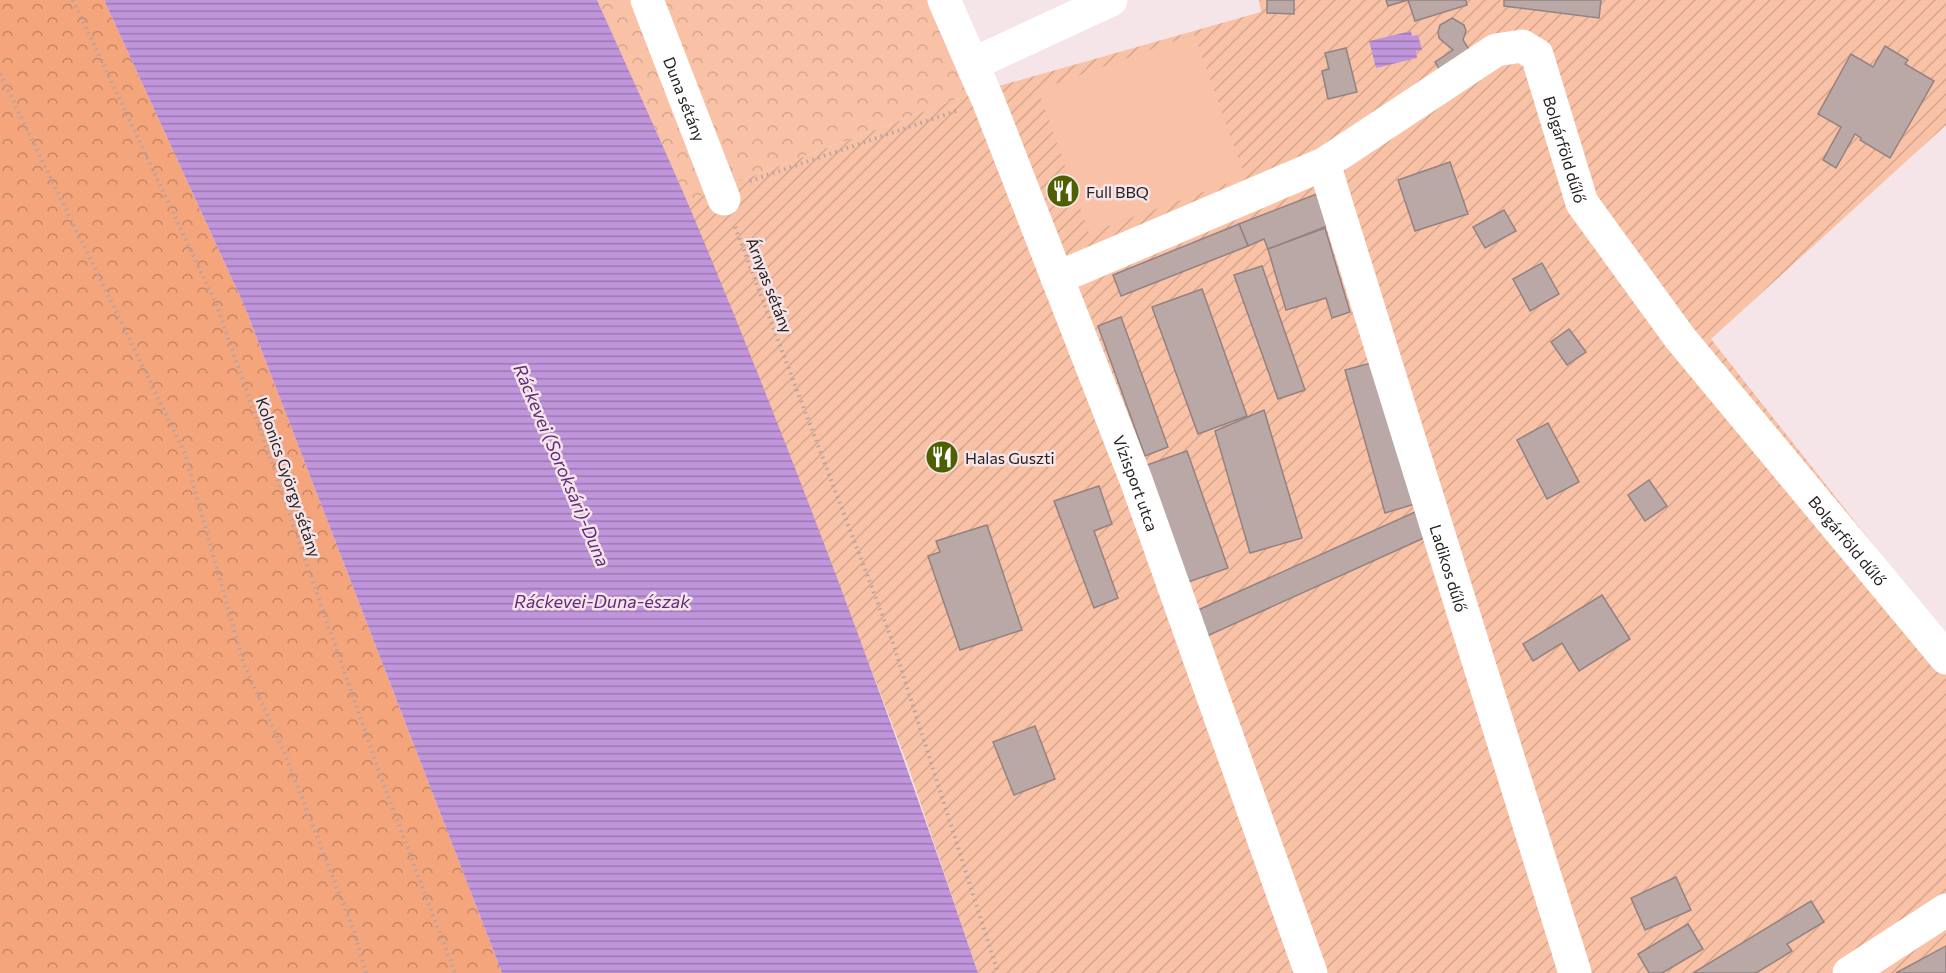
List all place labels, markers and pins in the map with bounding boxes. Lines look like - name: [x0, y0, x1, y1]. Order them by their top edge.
- restaurant icon: Full BBQ: [1045, 173, 1081, 209]
- place label: Full BBQ: [1086, 182, 1149, 201]
- restaurant icon: Halas Guszti: [924, 439, 960, 475]
- place label: Halas Guszti: [965, 448, 1055, 467]

